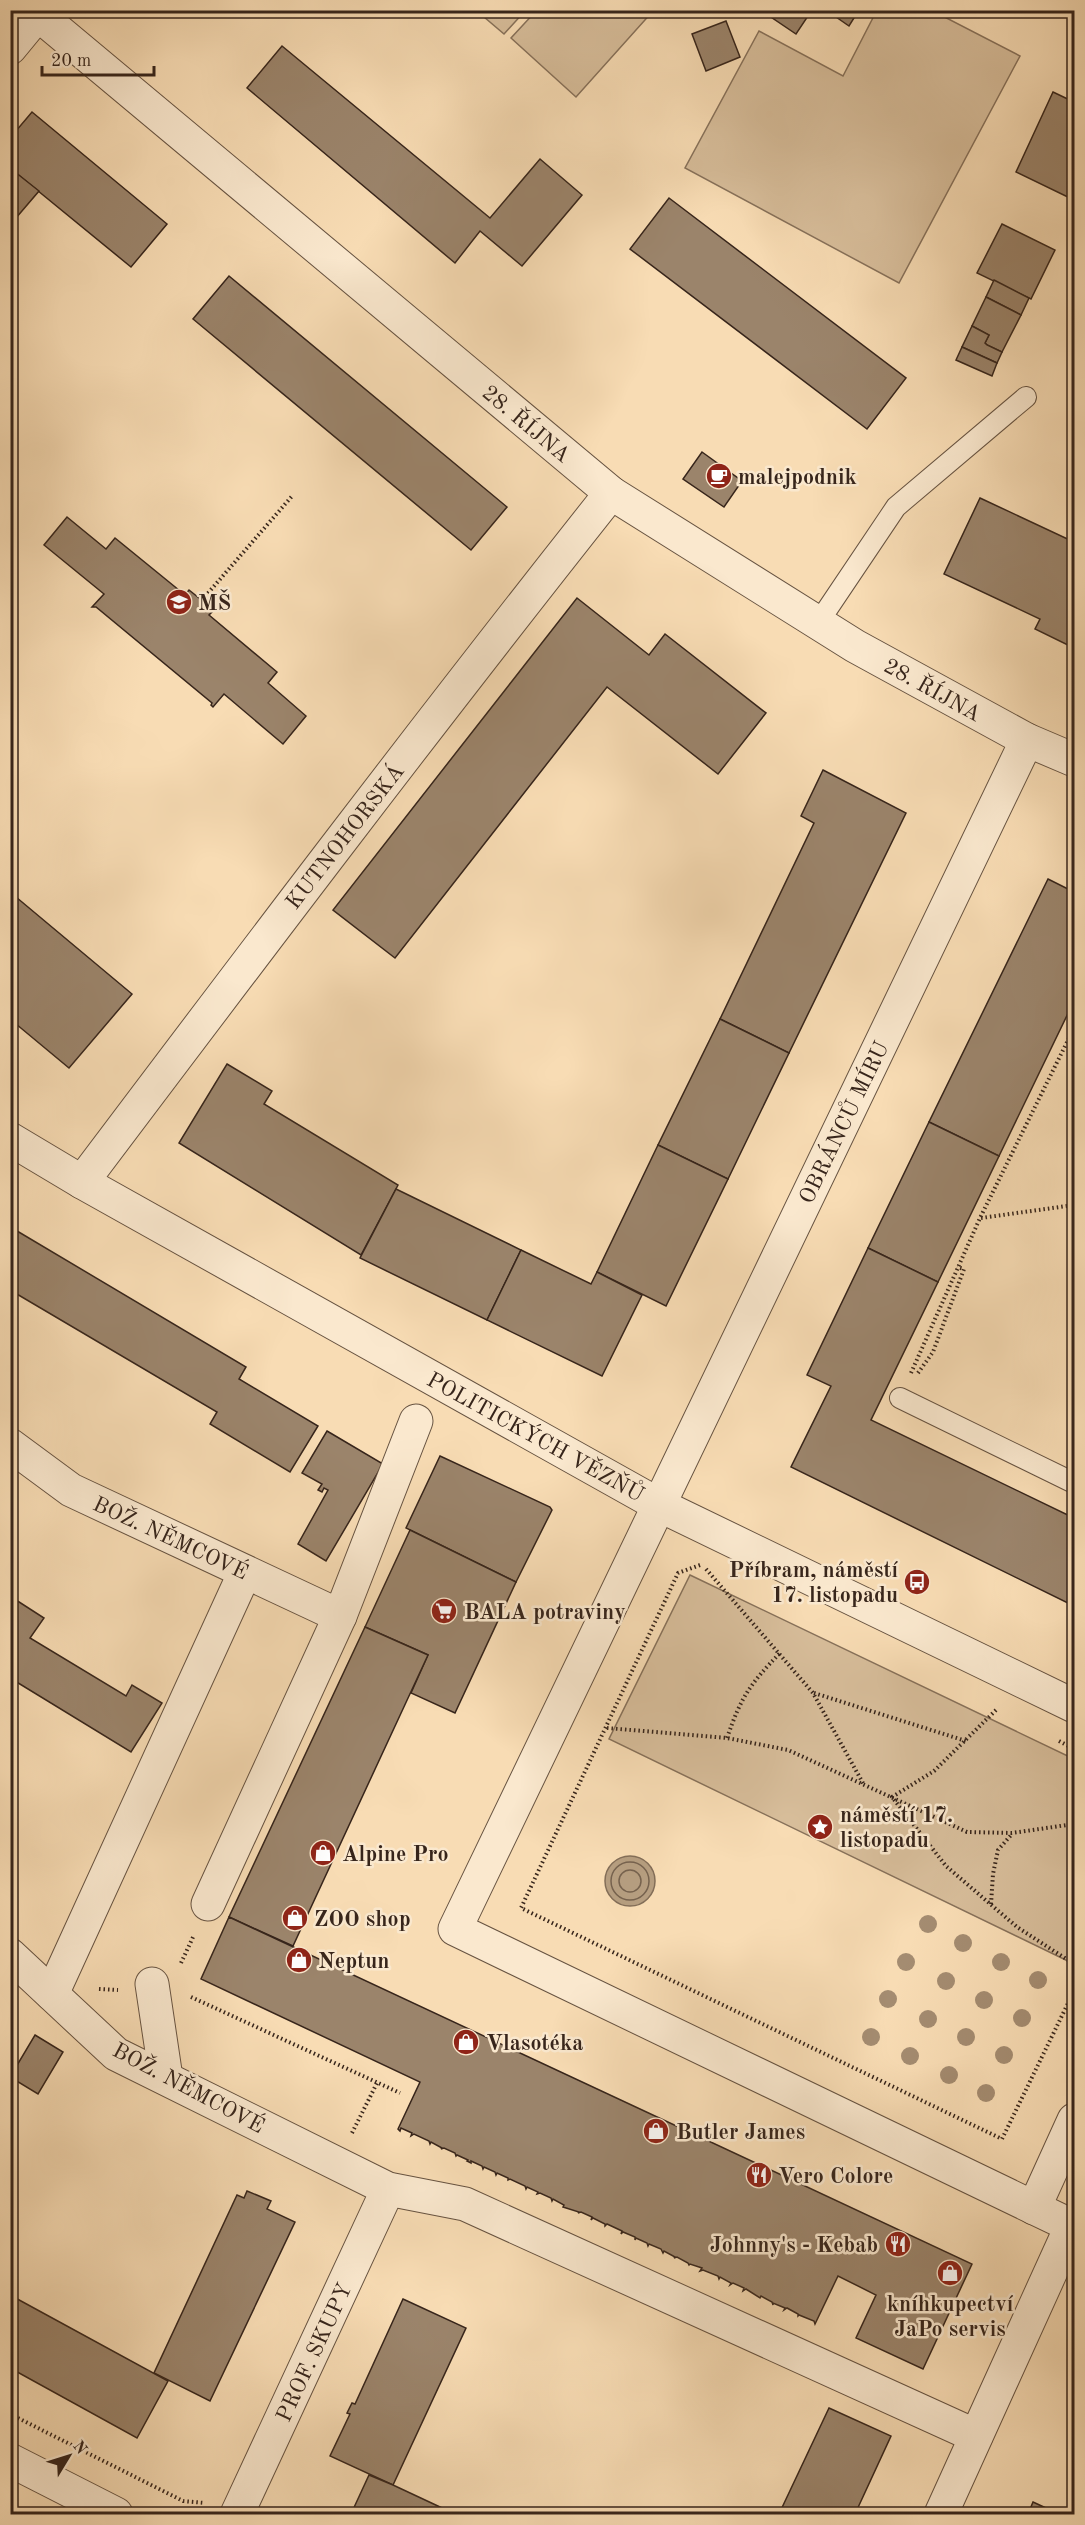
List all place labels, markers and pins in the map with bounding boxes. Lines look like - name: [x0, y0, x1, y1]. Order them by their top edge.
- cafe icon: malejpodnik: [704, 461, 734, 491]
- place label: malejpodnik: [738, 467, 857, 489]
- school or university icon: MŠ: [164, 587, 194, 617]
- place label: MŠ: [198, 588, 231, 615]
- place label: Příbram, náměstí 17. listopadu: [729, 1560, 898, 1607]
- bus stop icon: Příbram, náměstí 17. listopadu: [902, 1567, 932, 1597]
- supermarket icon: BALA potraviny: [429, 1596, 459, 1626]
- place label: BALA potraviny: [464, 1602, 626, 1624]
- place label: náměstí 17. listopadu: [840, 1805, 953, 1852]
- place icon: náměstí 17. listopadu: [805, 1812, 835, 1842]
- shop icon: Alpine Pro: [308, 1838, 338, 1868]
- place label: Alpine Pro: [342, 1844, 449, 1866]
- shop icon: ZOO shop: [280, 1903, 310, 1933]
- place label: ZOO shop: [314, 1909, 411, 1931]
- shop icon: Neptun: [284, 1945, 314, 1975]
- place label: Neptun: [318, 1951, 390, 1973]
- shop icon: Vlasotéka: [451, 2027, 481, 2057]
- place label: Vlasotéka: [486, 2033, 583, 2055]
- shop icon: Butler James: [641, 2116, 671, 2146]
- place label: Butler James: [676, 2122, 805, 2144]
- restaurant icon: Vero Colore: [744, 2160, 774, 2190]
- place label: Vero Colore: [778, 2166, 893, 2188]
- restaurant icon: Johnny's - Kebab: [883, 2229, 913, 2259]
- place label: Johnny's - Kebab: [710, 2235, 878, 2257]
- shop icon: kníhkupectví JaPo servis: [935, 2258, 965, 2288]
- place label: kníhkupectví JaPo servis: [887, 2294, 1014, 2341]

